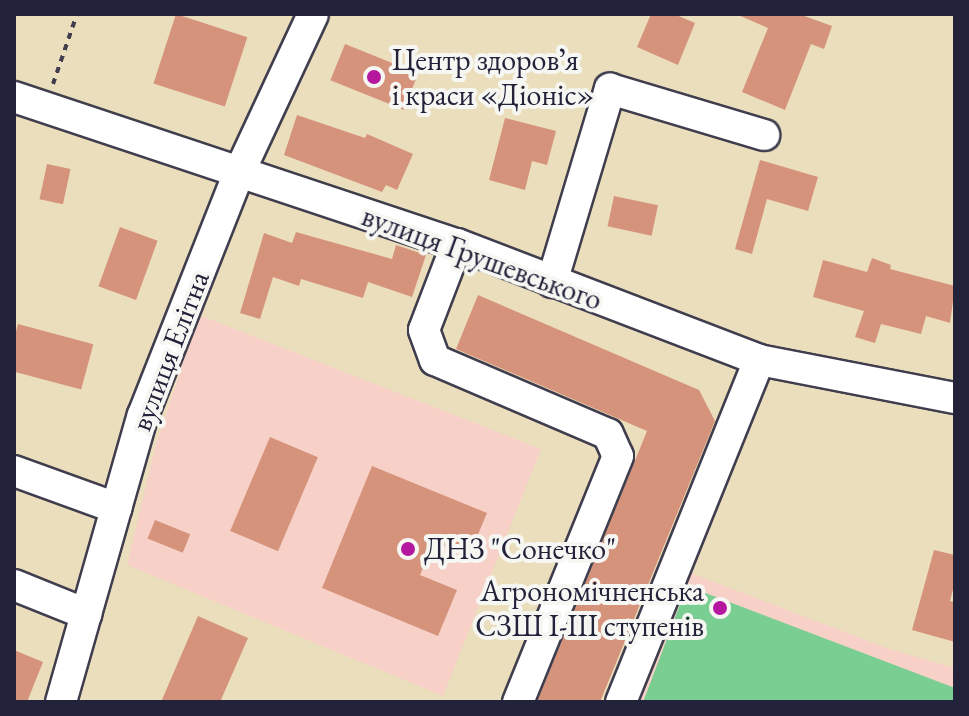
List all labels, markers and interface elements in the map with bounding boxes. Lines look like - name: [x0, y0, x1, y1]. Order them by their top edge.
- place label: Центр здоровʼя і краси «Діоніс»: [392, 42, 594, 112]
- marker: Центр здоровʼя і краси «Діоніс»: [363, 66, 385, 88]
- street label: вулиця Грушевського: [357, 198, 607, 318]
- street label: вулиця Елітна: [123, 266, 217, 436]
- place label: ДНЗ "Сонечко": [424, 531, 616, 567]
- marker: ДНЗ "Сонечко": [399, 540, 417, 558]
- place label: Агрономічненська СЗШ І-ІІІ ступенів: [475, 573, 704, 644]
- marker: Агрономічненська СЗШ І-ІІІ ступенів: [711, 599, 729, 617]

